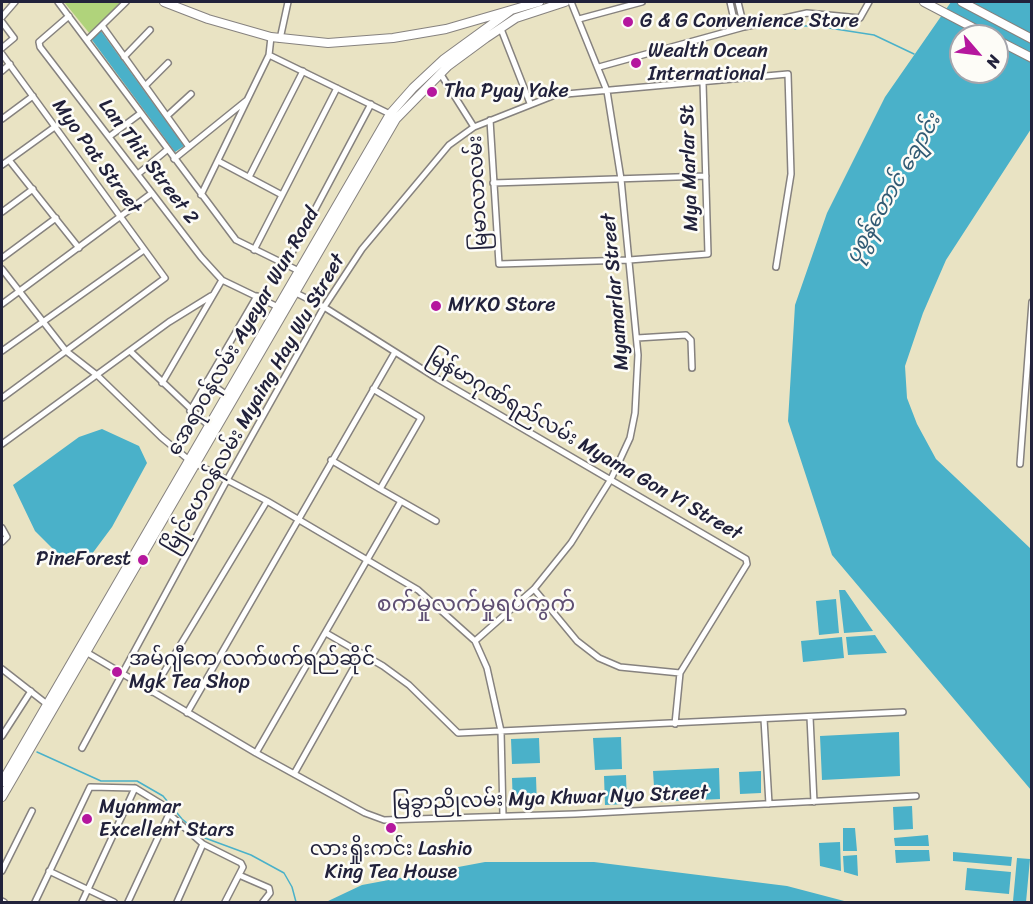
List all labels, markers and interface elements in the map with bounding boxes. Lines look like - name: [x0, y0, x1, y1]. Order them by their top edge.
- place label: G & G Convenience Store: [640, 10, 859, 34]
- marker: G & G Convenience Store: [621, 15, 635, 29]
- north arrow: [949, 24, 1009, 84]
- place label: Wealth Ocean International: [648, 40, 768, 87]
- text: N: [978, 50, 1009, 73]
- marker: Wealth Ocean International: [629, 56, 643, 70]
- place label: Tha Pyay Yake: [444, 80, 569, 104]
- marker: Tha Pyay Yake: [425, 85, 439, 99]
- street label: Lan Thit Street 2: [93, 94, 203, 230]
- street label: Myo Pat Street: [46, 95, 146, 219]
- street label: Mya Marlar St: [676, 104, 704, 232]
- water label: ပုစွန်တောင် ချောင်း: [841, 110, 947, 268]
- street label: မြမာလာလမ်း: [464, 135, 494, 251]
- street label: အေရာဝန်လမ်း Ayeyar Wun Road: [163, 204, 325, 460]
- street label: Myamarlar Street: [597, 212, 635, 372]
- street label: မြိုင်ဟေဝန်လမ်း Myaing Hay Wu Street: [159, 250, 351, 558]
- place label: MYKO Store: [448, 294, 556, 318]
- marker: MYKO Store: [429, 299, 443, 313]
- street label: မြန်မာဂုဏ်ရည်လမ်း Myama Gon Yi Street: [422, 346, 746, 546]
- place label: PineForest: [36, 548, 131, 572]
- marker: PineForest: [136, 553, 150, 567]
- district label: စက်မှုလက်မှုရပ်ကွက်: [377, 592, 575, 618]
- place label: အမ်ဂျီကေ လက်ဖက်ရည်ဆိုင် Mgk Tea Shop: [129, 648, 375, 695]
- marker: အမ်ဂျီကေ လက်ဖက်ရည်ဆိုင် Mgk Tea Shop: [110, 665, 124, 679]
- street label: မြခွာညိုလမ်း Mya Khwar Nyo Street: [392, 781, 708, 817]
- place label: Myanmar Excellent Stars: [99, 796, 234, 843]
- marker: Myanmar Excellent Stars: [80, 812, 94, 826]
- marker: လားရှိုးကင်း Lashio King Tea House: [384, 821, 398, 835]
- place label: လားရှိုးကင်း Lashio King Tea House: [310, 838, 472, 885]

